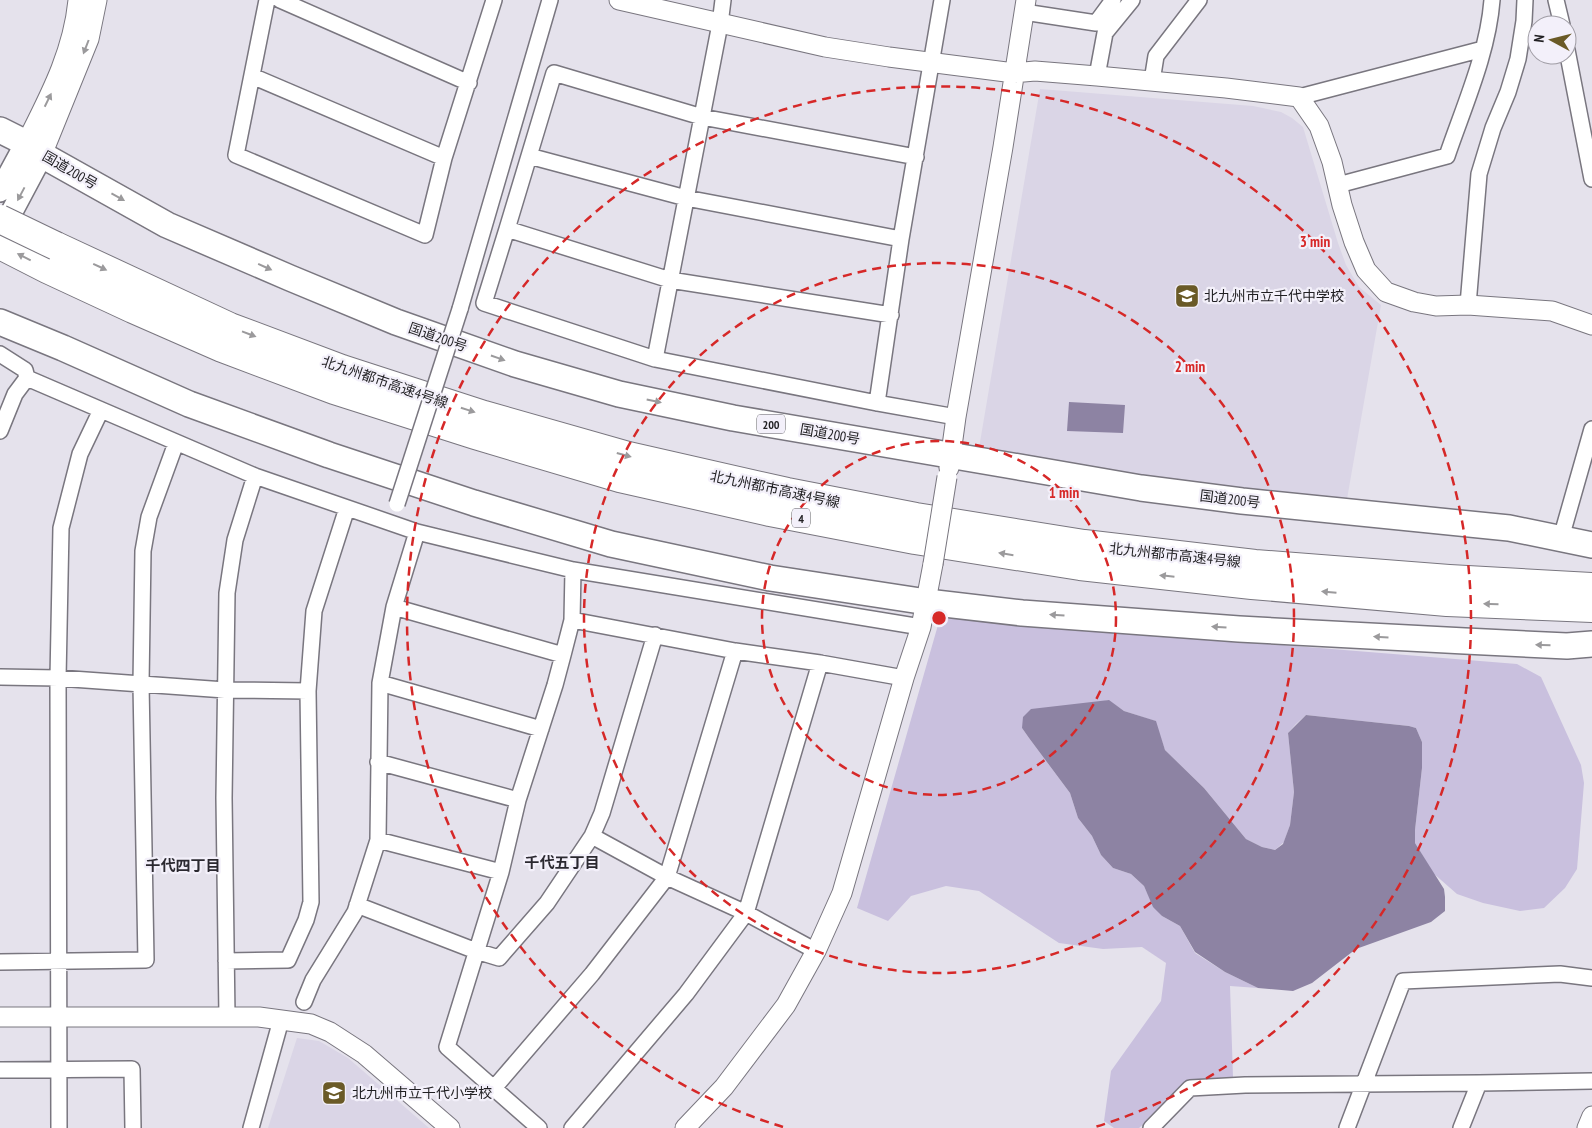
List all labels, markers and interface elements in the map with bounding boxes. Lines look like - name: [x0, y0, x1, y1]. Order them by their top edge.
- north arrow: [1527, 15, 1577, 65]
- text: N: [1530, 34, 1548, 43]
- one-way arrow: [82, 40, 89, 55]
- one-way arrow: [44, 92, 52, 107]
- street label: 国道200号: [39, 147, 101, 193]
- one-way arrow: [17, 187, 25, 202]
- one-way arrow: [112, 193, 125, 202]
- text: 3 min: [1300, 232, 1330, 251]
- one-way arrow: [16, 253, 31, 261]
- one-way arrow: [93, 264, 107, 272]
- one-way arrow: [258, 264, 272, 272]
- school or university icon: 北九州市立千代中学校: [1174, 283, 1200, 309]
- place label: 北九州市立千代中学校: [1204, 287, 1344, 305]
- street label: 国道200号: [406, 319, 470, 355]
- one-way arrow: [241, 331, 256, 338]
- street label: 北九州都市高速4号線: [320, 352, 450, 412]
- one-way arrow: [490, 355, 505, 362]
- text: 2 min: [1175, 357, 1205, 376]
- one-way arrow: [647, 397, 662, 405]
- one-way arrow: [461, 406, 476, 414]
- road number: 200: [757, 414, 785, 434]
- street label: 国道200号: [798, 420, 862, 448]
- one-way arrow: [617, 451, 632, 459]
- street label: 北九州都市高速4号線: [708, 466, 842, 512]
- text: 1 min: [1049, 483, 1079, 502]
- street label: 国道200号: [1199, 486, 1261, 512]
- road number: 4: [792, 508, 810, 528]
- street label: 北九州都市高速4号線: [1108, 539, 1242, 571]
- one-way arrow: [998, 550, 1014, 558]
- one-way arrow: [1159, 572, 1175, 580]
- one-way arrow: [1321, 588, 1337, 596]
- one-way arrow: [1483, 600, 1499, 608]
- centre of rings: [930, 609, 948, 627]
- one-way arrow: [1048, 611, 1064, 619]
- one-way arrow: [1211, 623, 1227, 631]
- one-way arrow: [1373, 632, 1389, 640]
- one-way arrow: [1535, 640, 1551, 648]
- district label: 千代五丁目: [524, 853, 600, 872]
- district label: 千代四丁目: [145, 856, 221, 875]
- school or university icon: 北九州市立千代小学校: [321, 1080, 347, 1106]
- place label: 北九州市立千代小学校: [352, 1084, 492, 1102]

